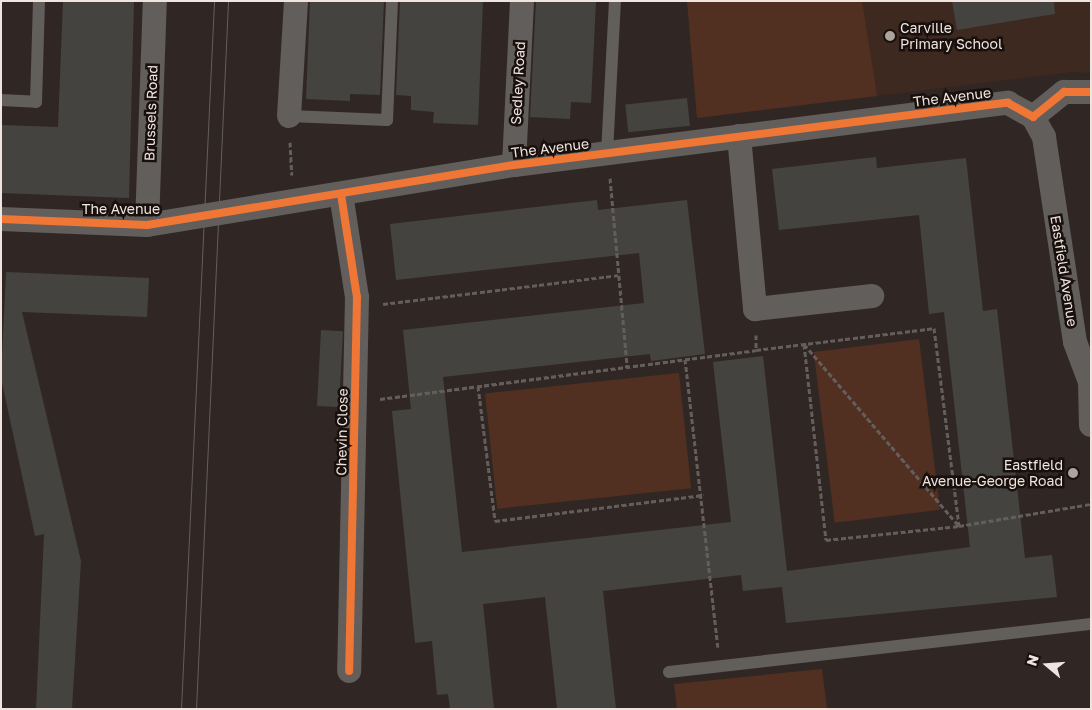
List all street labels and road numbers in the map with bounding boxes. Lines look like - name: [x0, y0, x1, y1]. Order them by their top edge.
- street label: Sedley Road: [507, 41, 529, 125]
- street label: Brussels Road: [141, 65, 161, 161]
- street label: The Avenue: [912, 84, 992, 110]
- street label: The Avenue: [510, 135, 590, 161]
- street label: The Avenue: [82, 201, 160, 217]
- street label: Eastfield Avenue: [1047, 214, 1081, 328]
- street label: Chevin Close: [333, 388, 351, 476]

